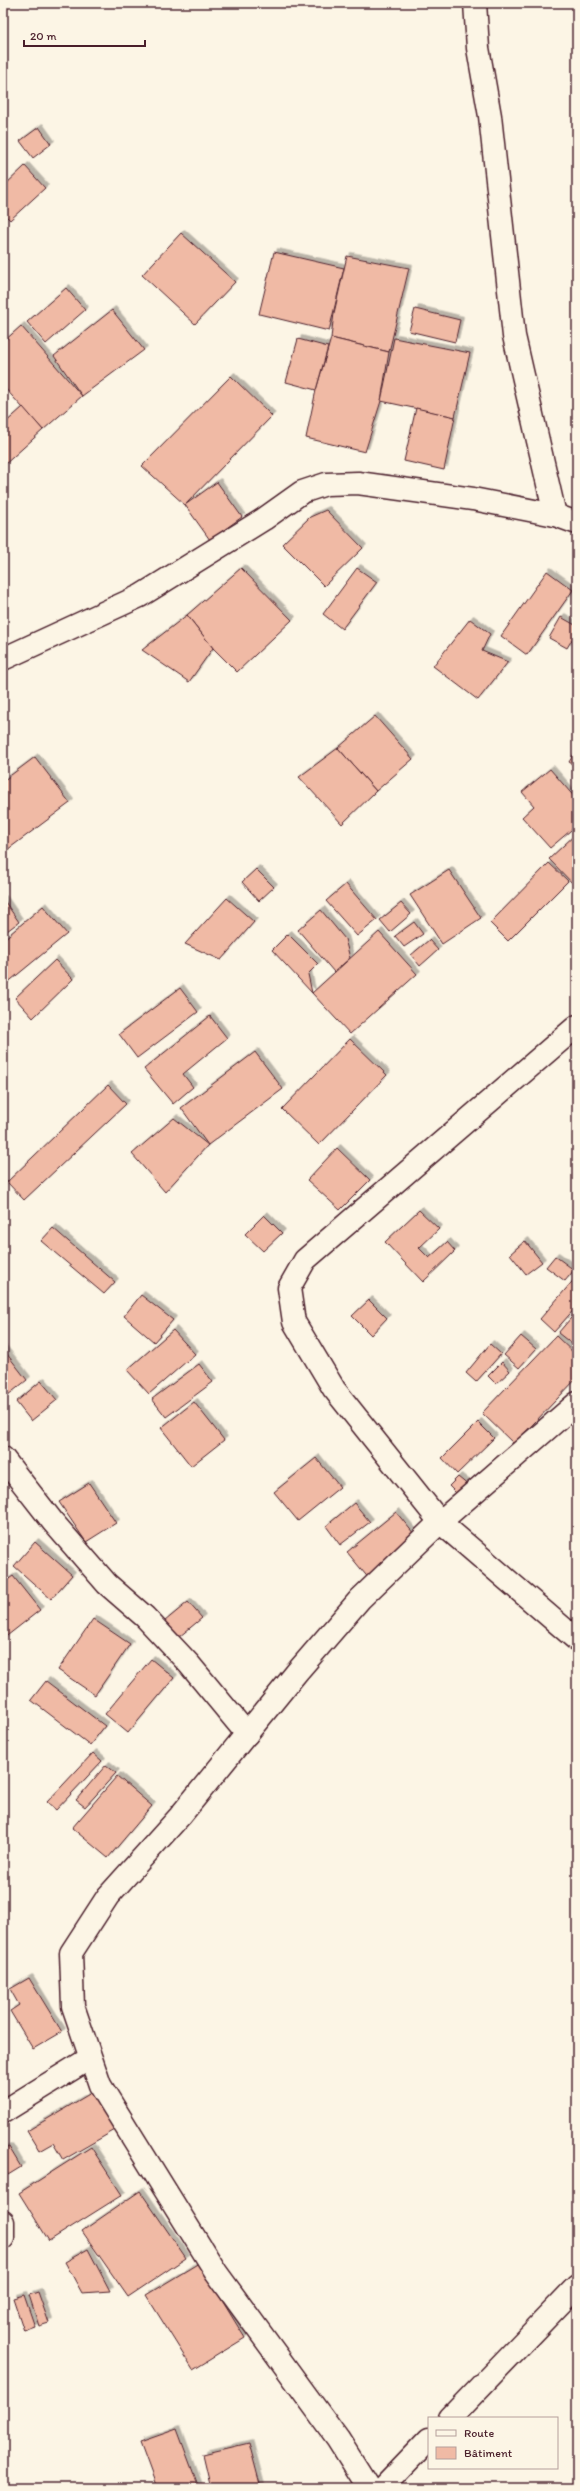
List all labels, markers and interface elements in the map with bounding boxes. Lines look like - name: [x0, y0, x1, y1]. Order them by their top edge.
- scale bar: [24, 22, 145, 48]
- text: 20 m: [30, 29, 57, 43]
- legend: [428, 2417, 558, 2469]
- text: Route: [464, 2426, 494, 2440]
- text: Bâtiment: [464, 2446, 513, 2460]

